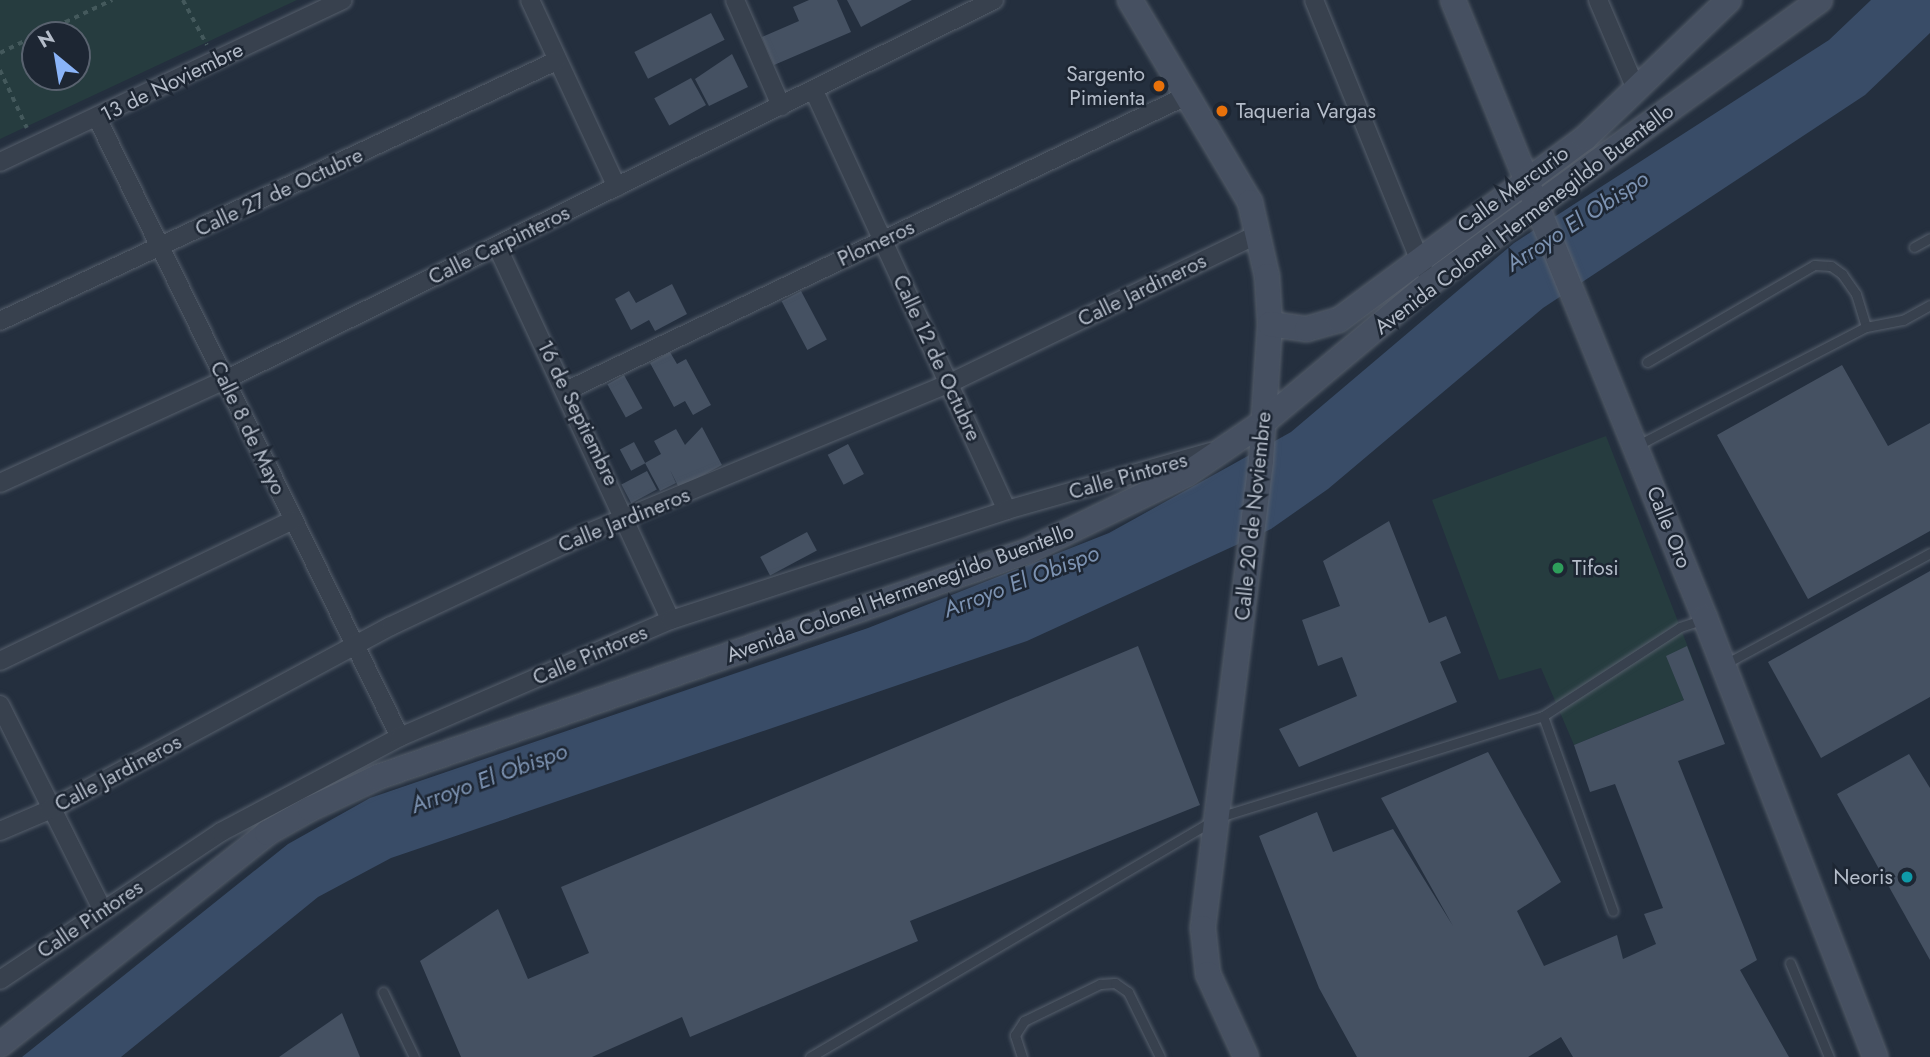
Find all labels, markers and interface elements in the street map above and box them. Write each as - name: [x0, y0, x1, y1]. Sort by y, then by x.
- north arrow: [21, 21, 91, 91]
- text: N: [33, 24, 60, 55]
- street label: 13 de Noviembre: [97, 37, 247, 127]
- place label: Sargento Pimienta: [1066, 61, 1145, 111]
- marker: Sargento Pimienta: [1151, 78, 1167, 94]
- place label: Taqueria Vargas: [1236, 98, 1376, 124]
- street label: Avenida Colonel Hermenegildo Buentello: [1369, 98, 1679, 340]
- marker: Taqueria Vargas: [1214, 103, 1230, 119]
- street label: Calle Mercurio: [1453, 140, 1573, 238]
- street label: Calle 27 de Octubre: [191, 142, 367, 242]
- water label: Arroyo El Obispo: [1500, 165, 1654, 277]
- street label: Calle Carpinteros: [424, 200, 574, 290]
- street label: Plomeros: [834, 214, 918, 272]
- street label: Calle Jardineros: [1074, 248, 1210, 332]
- street label: Calle 12 de Octubre: [887, 271, 987, 445]
- street label: 16 de Septiembre: [532, 336, 624, 490]
- street label: Calle 8 de Mayo: [205, 357, 291, 499]
- street label: Calle 20 de Noviembre: [1229, 410, 1277, 622]
- street label: Calle Pintores: [1066, 447, 1190, 505]
- street label: Calle Jardineros: [555, 482, 693, 558]
- street label: Calle Oro: [1641, 482, 1697, 572]
- street label: Avenida Colonel Hermenegildo Buentello: [723, 518, 1077, 668]
- water label: Arroyo El Obispo: [939, 539, 1103, 623]
- place label: Tifosi: [1572, 555, 1619, 581]
- marker: Tifosi: [1550, 560, 1566, 576]
- street label: Calle Pintores: [529, 620, 651, 690]
- street label: Calle Jardineros: [50, 729, 186, 817]
- water label: Arroyo El Obispo: [407, 737, 571, 819]
- place label: Neoris: [1833, 864, 1893, 890]
- marker: Neoris: [1899, 869, 1915, 885]
- street label: Calle Pintores: [32, 874, 148, 964]

